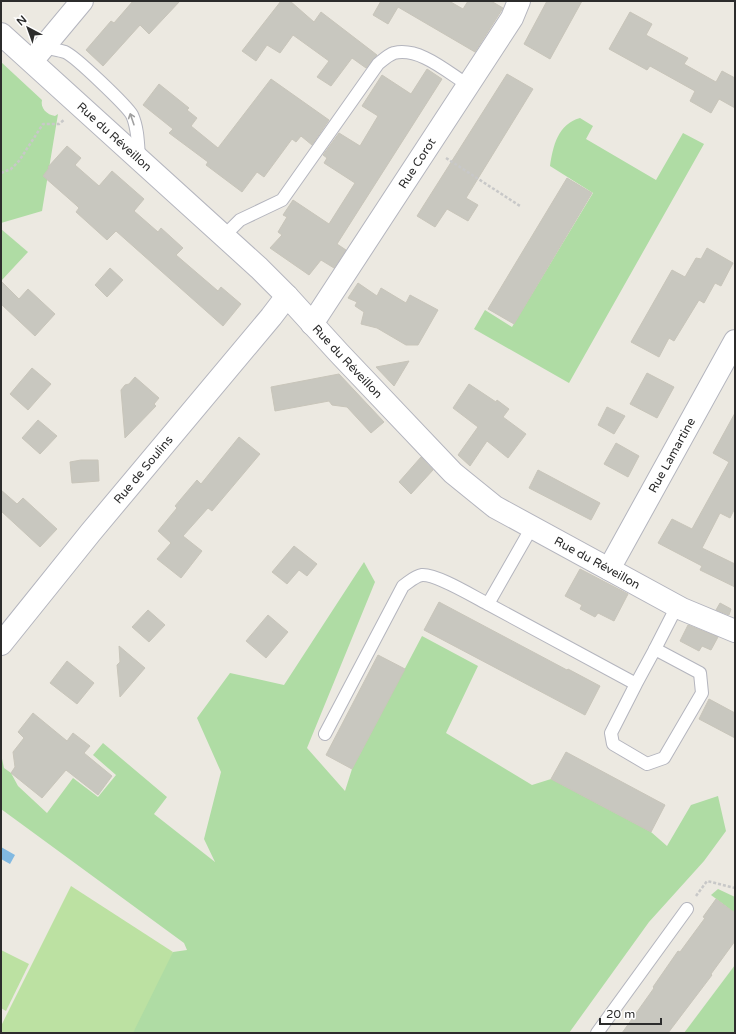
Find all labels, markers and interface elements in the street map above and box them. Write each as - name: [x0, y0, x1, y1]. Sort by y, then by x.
- north arrow: [8, 8, 48, 48]
- text: N: [14, 13, 29, 29]
- street label: Rue du Réveillon: [74, 99, 155, 174]
- one-way arrow: [128, 114, 136, 126]
- street label: Rue Corot: [395, 135, 439, 191]
- street label: Rue du Réveillon: [310, 322, 385, 401]
- street label: Rue Lamartine: [646, 415, 698, 495]
- street label: Rue de Soulins: [111, 433, 176, 506]
- street label: Rue du Réveillon: [552, 534, 643, 592]
- scale bar: [600, 1000, 661, 1026]
- text: 20 m: [606, 1007, 635, 1021]

